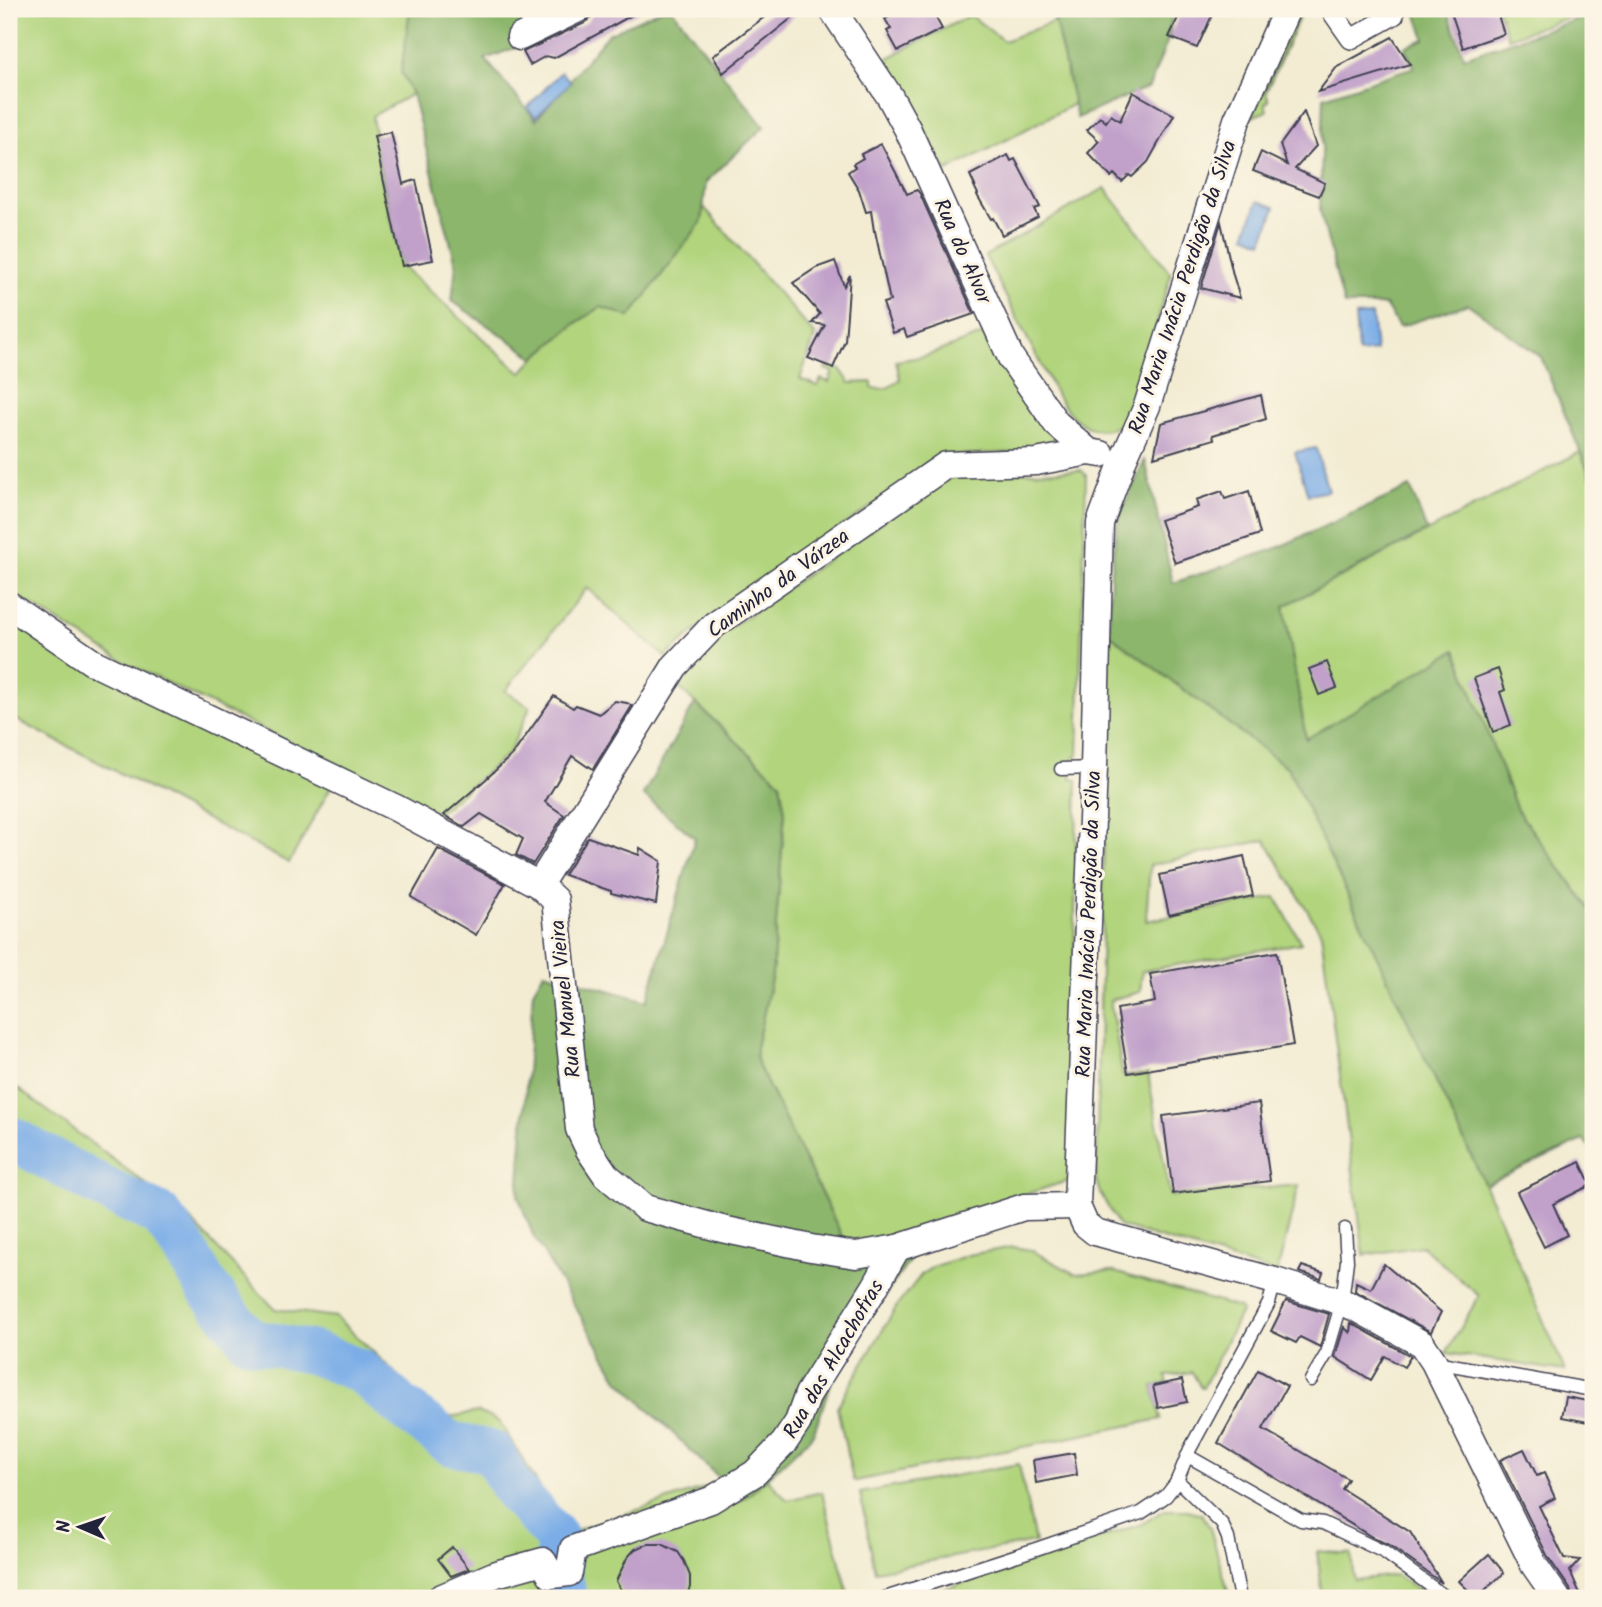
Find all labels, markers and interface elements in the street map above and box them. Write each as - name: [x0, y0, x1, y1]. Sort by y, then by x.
- street label: Rua Maria Inácia Perdigão da Silva: [1120, 136, 1247, 439]
- street label: Rua do Alvor: [924, 194, 1000, 311]
- street label: Caminho da Várzea: [700, 521, 857, 647]
- street label: Rua Maria Inácia Perdigão da Silva: [1068, 770, 1111, 1078]
- street label: Rua Manuel Vieira: [542, 918, 591, 1080]
- street label: Rua das Alcachofras: [775, 1274, 893, 1446]
- north arrow: [46, 1492, 116, 1562]
- text: N: [50, 1520, 80, 1533]

